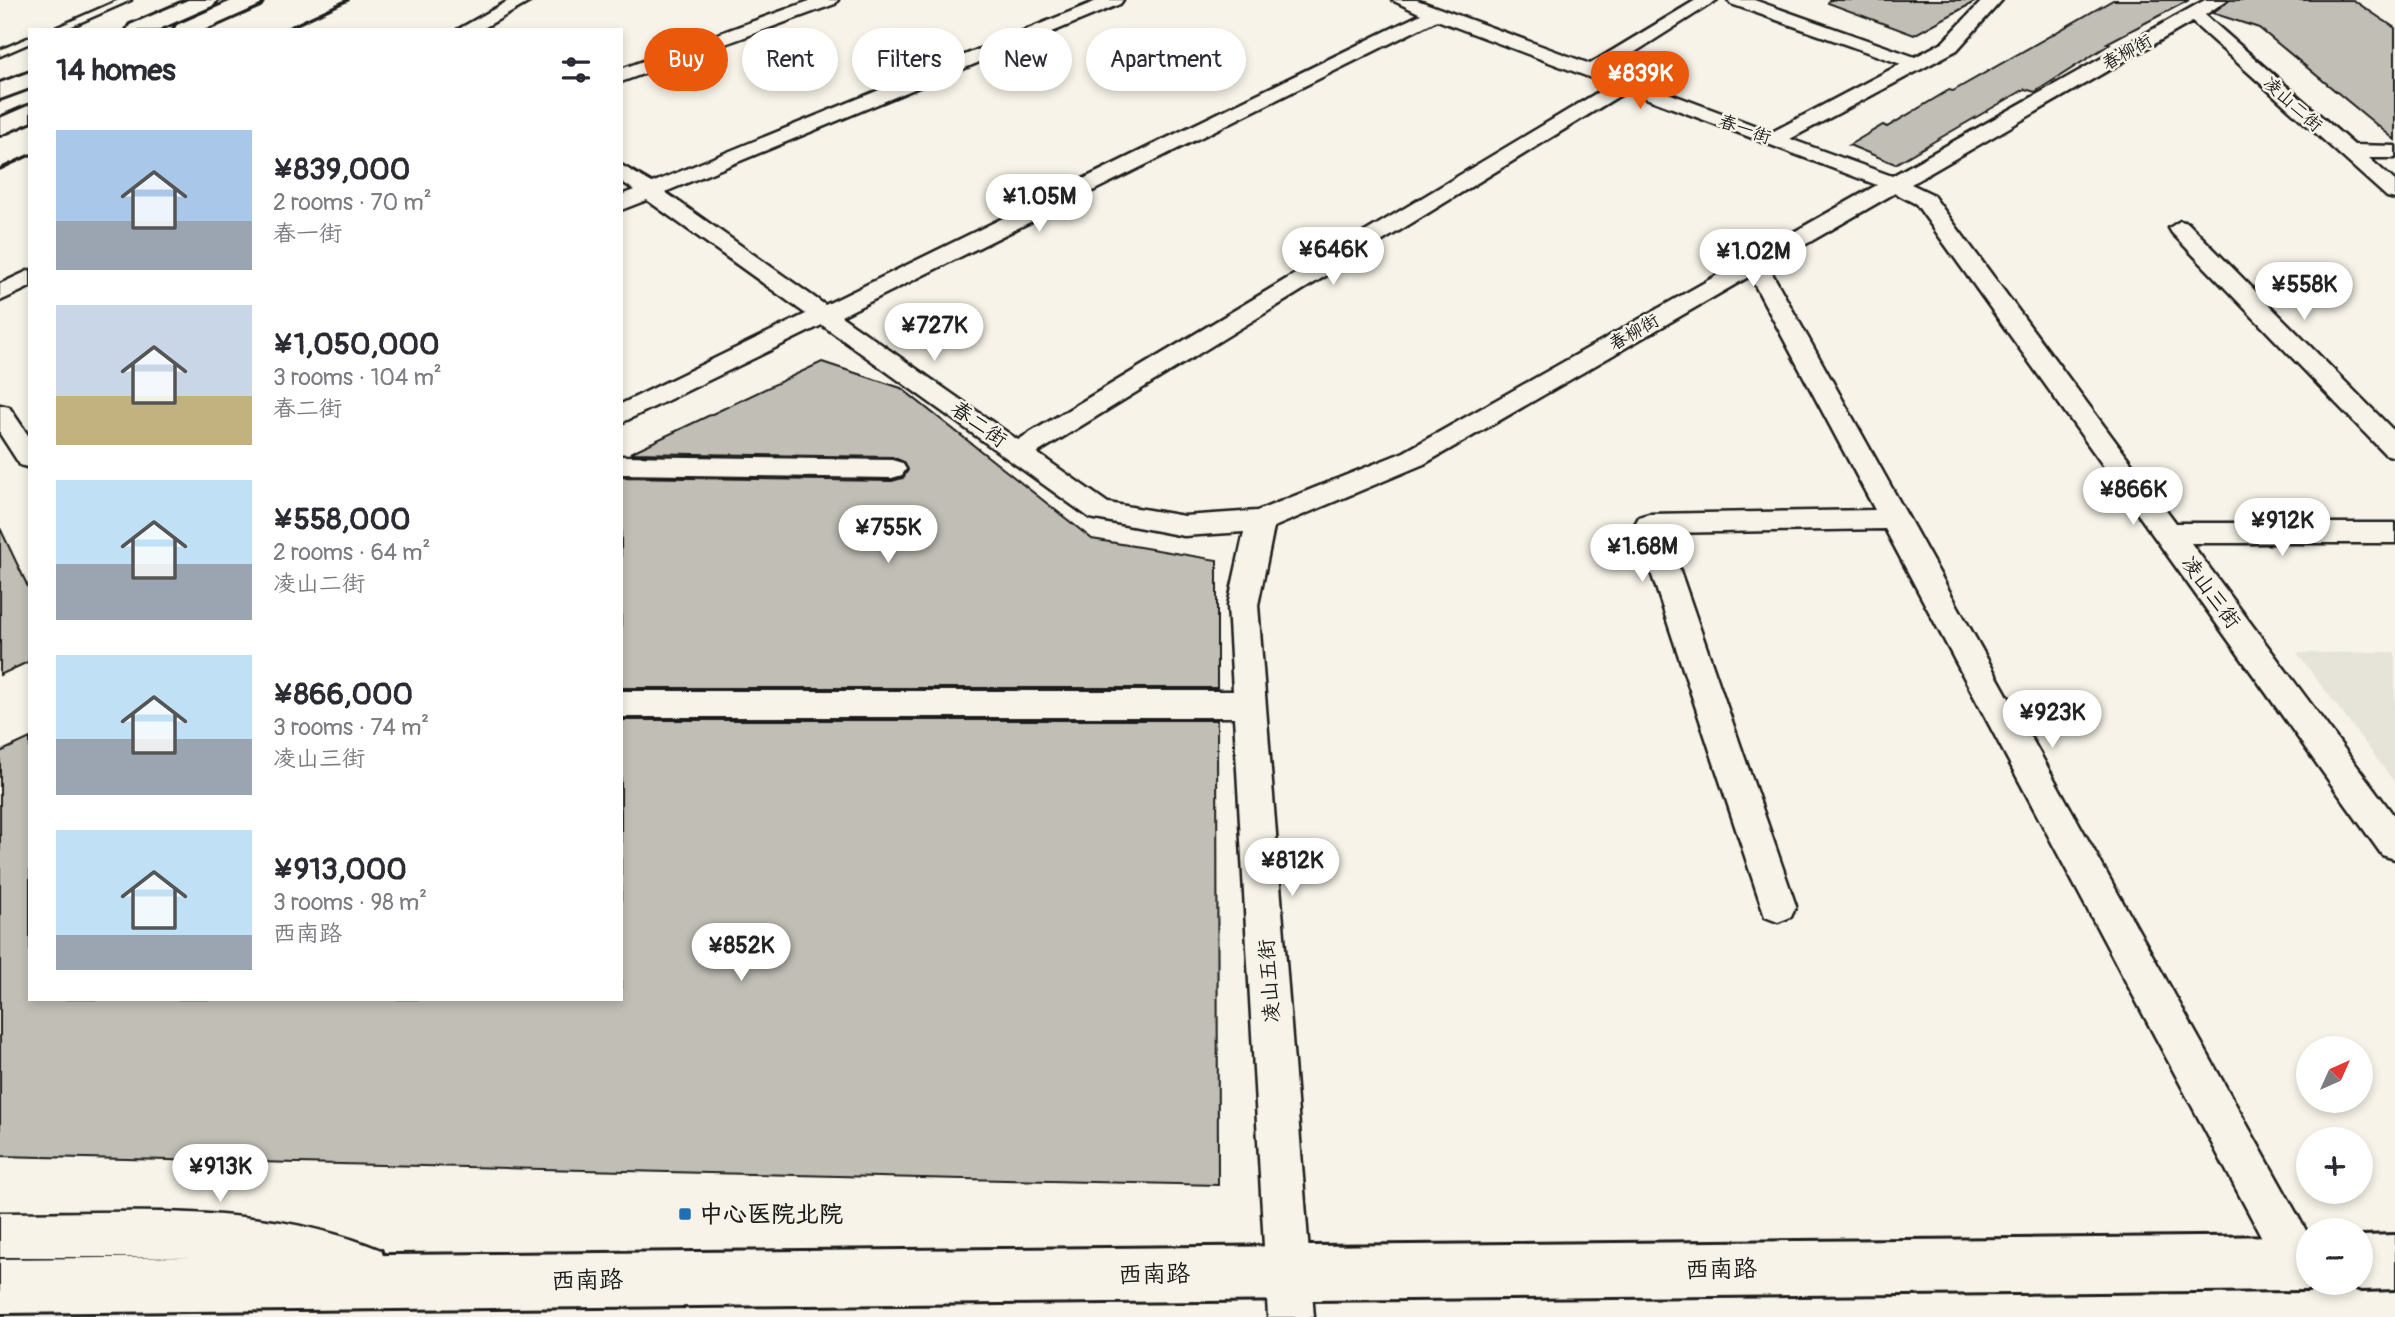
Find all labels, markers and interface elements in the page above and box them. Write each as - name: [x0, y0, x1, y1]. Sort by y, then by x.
- chip: Buy: [644, 28, 728, 91]
- chip: Rent: [742, 28, 838, 91]
- chip: Filters: [852, 28, 965, 91]
- chip: New: [979, 28, 1072, 91]
- chip: Apartment: [1086, 28, 1246, 91]
- street label: 春柳街: [2098, 29, 2156, 76]
- icon: filters: [557, 51, 595, 89]
- text: 14 homes: [56, 52, 176, 89]
- pin: ¥839K: [1591, 52, 1689, 111]
- text: ¥839K: [1607, 59, 1673, 88]
- street label: 凌山二街: [2258, 72, 2327, 137]
- street label: 春一街: [1716, 109, 1774, 150]
- text: ¥839,000: [273, 151, 410, 188]
- icon: home: [112, 158, 196, 242]
- pin: ¥1.05M: [982, 174, 1096, 234]
- text: ¥1.05M: [1002, 182, 1076, 211]
- text: 2 rooms · 70 m²: [273, 188, 432, 217]
- text: 春一街: [273, 219, 342, 248]
- pin: ¥646K: [1284, 228, 1382, 287]
- pin: ¥1.02M: [1696, 230, 1810, 289]
- text: ¥646K: [1298, 235, 1368, 264]
- text: ¥1.02M: [1715, 237, 1791, 266]
- pin: ¥558K: [2255, 262, 2353, 322]
- text: ¥558K: [2271, 270, 2337, 299]
- pin: ¥727K: [885, 304, 983, 363]
- street label: 春柳街: [1605, 309, 1663, 356]
- text: ¥727K: [900, 311, 968, 340]
- text: ¥1,050,000: [273, 326, 440, 363]
- icon: home: [112, 333, 196, 417]
- text: 3 rooms · 104 m²: [273, 363, 442, 392]
- text: 春二街: [273, 394, 342, 423]
- street label: 春二街: [945, 395, 1012, 454]
- pin: ¥866K: [2084, 468, 2182, 527]
- text: ¥866K: [2099, 475, 2167, 504]
- pin: ¥912K: [2233, 498, 2331, 558]
- text: ¥558,000: [273, 501, 411, 538]
- pin: ¥755K: [839, 505, 937, 565]
- text: ¥912K: [2250, 506, 2314, 535]
- icon: home: [112, 508, 196, 592]
- text: ¥755K: [855, 513, 921, 542]
- pin: ¥1.68M: [1585, 524, 1699, 584]
- text: ¥1.68M: [1606, 532, 1678, 561]
- text: 2 rooms · 64 m²: [273, 538, 430, 567]
- street label: 凌山三街: [2175, 550, 2246, 634]
- text: 凌山二街: [273, 569, 365, 598]
- text: ¥866,000: [273, 676, 413, 713]
- icon: home: [112, 683, 196, 767]
- pin: ¥923K: [2003, 690, 2101, 750]
- text: ¥923K: [2019, 698, 2085, 727]
- text: 3 rooms · 74 m²: [273, 713, 429, 742]
- text: 凌山三街: [273, 744, 365, 773]
- pin: ¥812K: [1243, 838, 1341, 898]
- text: ¥812K: [1260, 846, 1324, 875]
- text: ¥913,000: [273, 851, 407, 888]
- icon: home: [112, 858, 196, 942]
- text: 3 rooms · 98 m²: [273, 888, 427, 917]
- text: 西南路: [273, 919, 342, 948]
- pin: ¥852K: [692, 923, 790, 983]
- text: ¥852K: [708, 931, 774, 960]
- street label: 凌山五街: [1253, 938, 1286, 1024]
- north arrow: [2296, 1036, 2373, 1113]
- map controls: [2296, 1036, 2373, 1295]
- button: +: [2296, 1127, 2373, 1204]
- pin: ¥913K: [171, 1144, 269, 1204]
- text: ¥913K: [188, 1152, 252, 1181]
- place label: 中心医院北院: [699, 1200, 843, 1229]
- marker: 中心医院北院: [677, 1206, 693, 1222]
- button: −: [2296, 1218, 2373, 1295]
- street label: 西南路: [1685, 1254, 1757, 1285]
- street label: 西南路: [1118, 1259, 1190, 1290]
- street label: 西南路: [551, 1265, 623, 1296]

